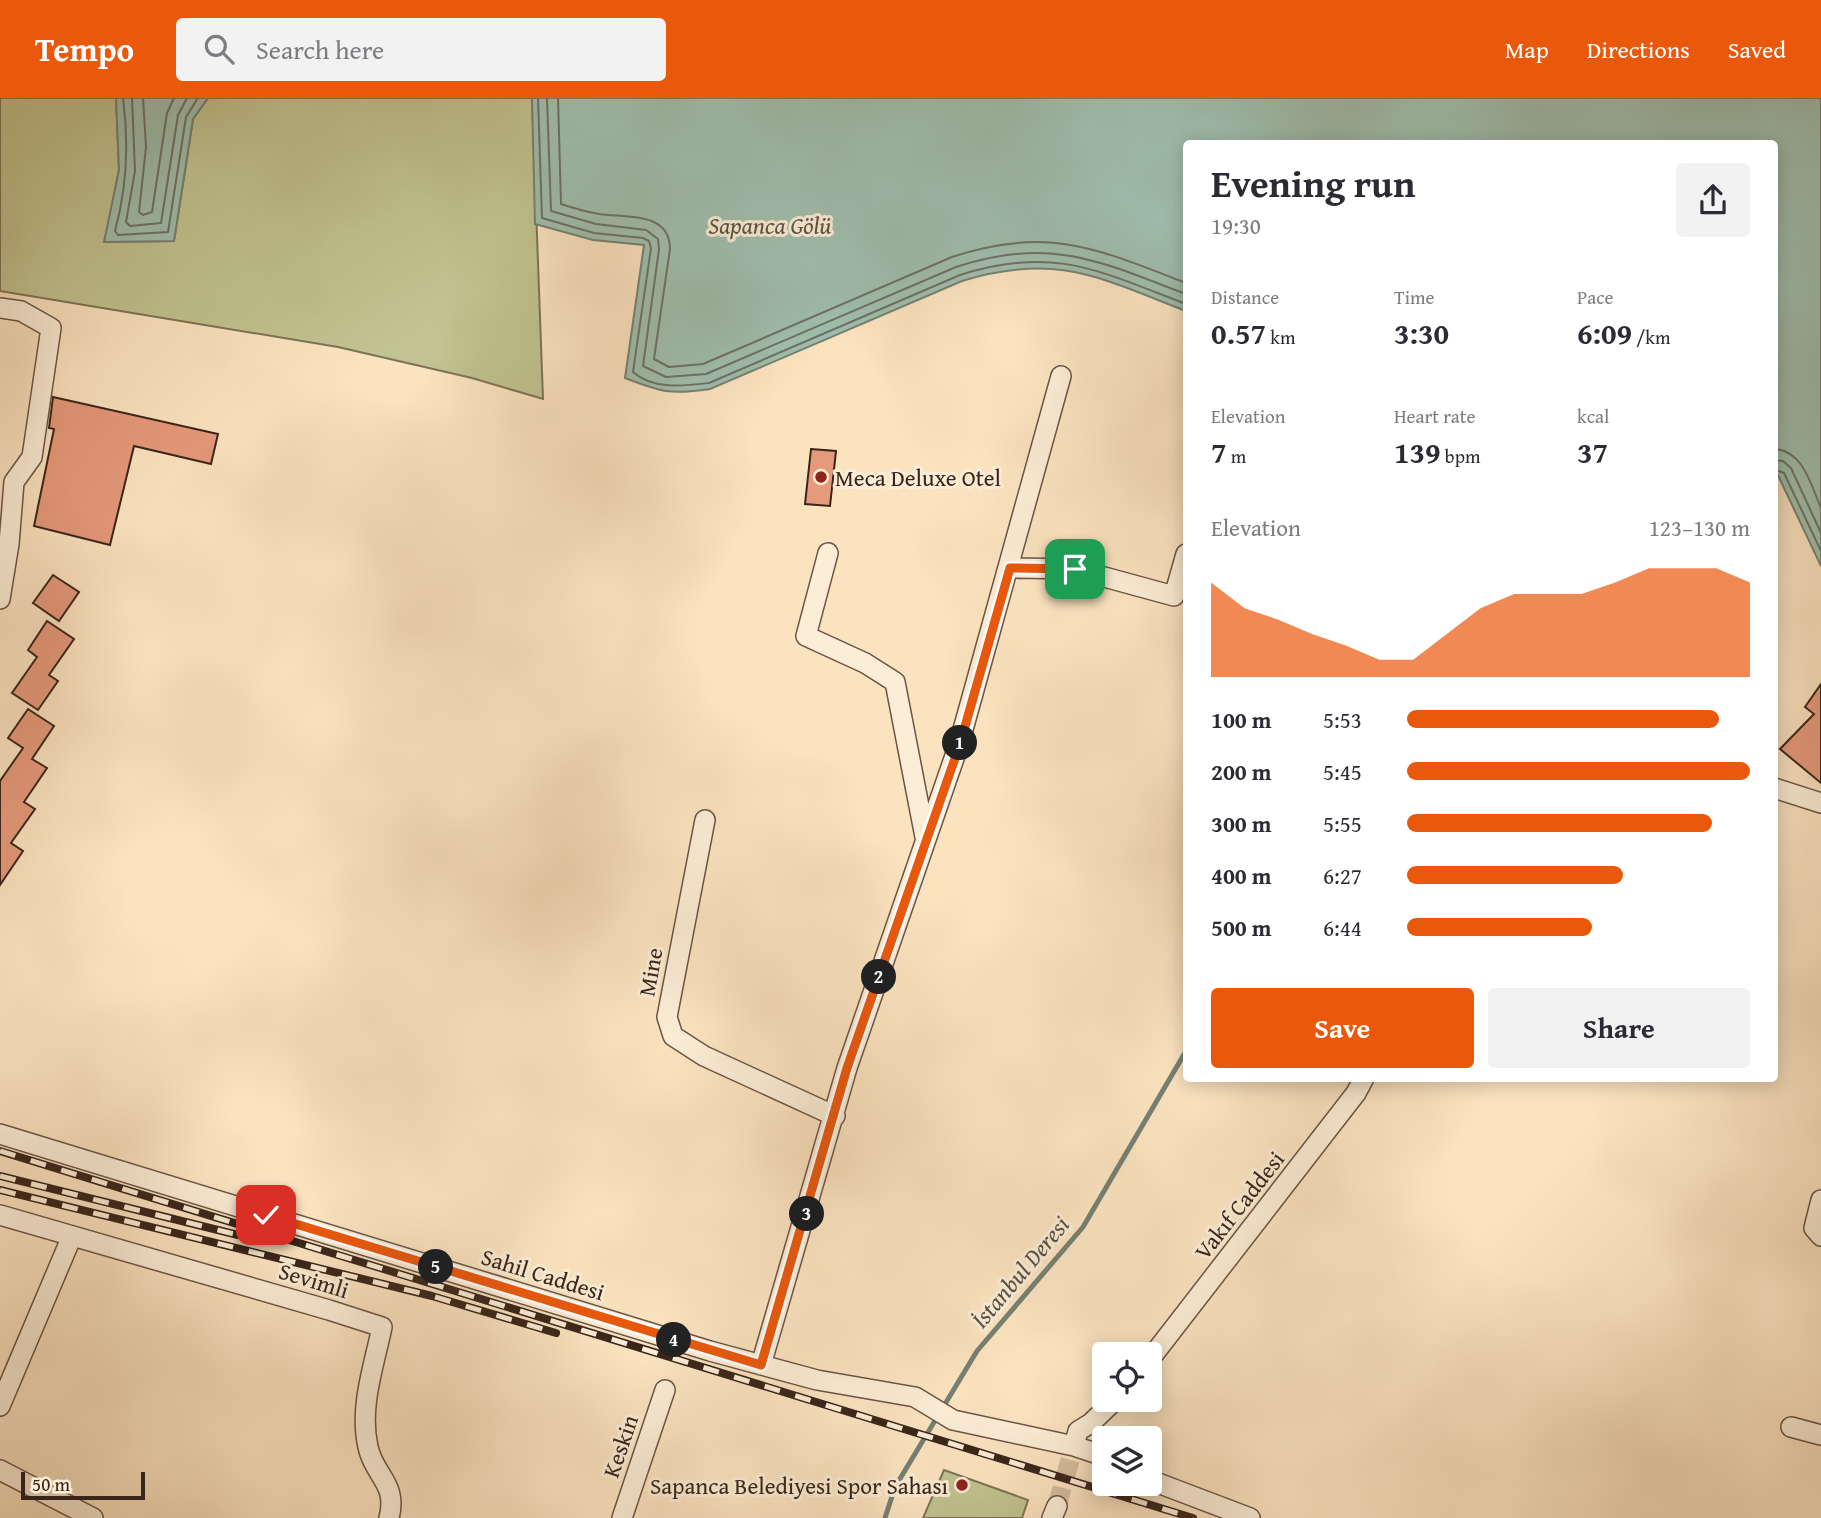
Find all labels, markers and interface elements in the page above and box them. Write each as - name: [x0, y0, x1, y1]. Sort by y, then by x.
- search box: [176, 18, 666, 81]
- text: Tempo: [35, 25, 134, 73]
- icon: search: [200, 30, 238, 68]
- text: Search here: [256, 30, 384, 69]
- text: Map: [1505, 32, 1549, 67]
- text: Directions: [1587, 32, 1690, 67]
- text: Saved: [1728, 32, 1786, 67]
- text: Evening run: [1211, 155, 1415, 211]
- button: share: [1676, 163, 1750, 237]
- water label: Sapanca Gölü: [708, 208, 832, 243]
- text: 19:30: [1211, 209, 1261, 242]
- text: Distance: [1211, 283, 1279, 311]
- text: Time: [1394, 283, 1434, 311]
- text: Pace: [1577, 283, 1614, 311]
- text: 0.57: [1211, 311, 1266, 355]
- text: 3:30: [1394, 311, 1449, 355]
- text: 6:09: [1577, 311, 1632, 355]
- text: km: [1266, 323, 1295, 351]
- text: /km: [1632, 323, 1670, 351]
- text: Elevation: [1211, 402, 1285, 430]
- text: Heart rate: [1394, 402, 1475, 430]
- text: kcal: [1577, 402, 1609, 430]
- text: 7: [1211, 430, 1227, 474]
- text: 139: [1394, 430, 1441, 474]
- text: 37: [1577, 430, 1608, 474]
- text: m: [1227, 442, 1246, 470]
- text: bpm: [1441, 442, 1480, 470]
- place label: Meca Deluxe Otel: [835, 461, 1001, 494]
- marker: Meca Deluxe Otel: [813, 469, 829, 485]
- text: Elevation: [1211, 511, 1301, 544]
- text: 123–130 m: [1649, 511, 1750, 544]
- pin: [1045, 539, 1105, 599]
- icon: arrive: [1056, 550, 1094, 588]
- text: 100 m: [1211, 703, 1272, 736]
- text: 5:53: [1323, 703, 1362, 736]
- pin: 1: [942, 726, 978, 760]
- text: 1: [955, 728, 964, 756]
- text: 200 m: [1211, 755, 1272, 788]
- text: 5:45: [1323, 755, 1362, 788]
- text: 300 m: [1211, 807, 1272, 840]
- text: 5:55: [1323, 807, 1362, 840]
- text: 400 m: [1211, 859, 1272, 892]
- text: 6:27: [1323, 859, 1362, 892]
- text: 500 m: [1211, 911, 1272, 944]
- text: 6:44: [1323, 911, 1362, 944]
- street label: Mine: [629, 945, 671, 999]
- pin: 2: [862, 960, 896, 994]
- text: 2: [874, 962, 883, 990]
- button: Save: [1211, 988, 1474, 1068]
- button: Share: [1488, 988, 1750, 1068]
- street label: Vakıf Caddesi: [1186, 1144, 1292, 1266]
- pin: [236, 1185, 296, 1245]
- icon: check: [247, 1196, 285, 1234]
- pin: 3: [790, 1196, 824, 1232]
- text: 3: [802, 1199, 811, 1227]
- water label: İstanbul Deresi: [963, 1208, 1077, 1336]
- street label: Sahil Caddesi: [477, 1240, 609, 1308]
- pin: 5: [418, 1250, 453, 1284]
- text: 5: [431, 1252, 440, 1280]
- street label: Sevimli: [275, 1254, 353, 1306]
- pin: 4: [656, 1322, 692, 1358]
- text: 4: [669, 1325, 678, 1353]
- map controls: [1092, 1342, 1162, 1496]
- button: locate: [1092, 1342, 1162, 1412]
- street label: Keskin: [594, 1410, 646, 1482]
- button: layers: [1092, 1426, 1162, 1496]
- scale bar: [21, 1469, 145, 1501]
- place label: Sapanca Belediyesi Spor Sahası: [650, 1469, 948, 1502]
- text: 50 m: [32, 1470, 70, 1498]
- marker: Sapanca Belediyesi Spor Sahası: [954, 1477, 970, 1493]

